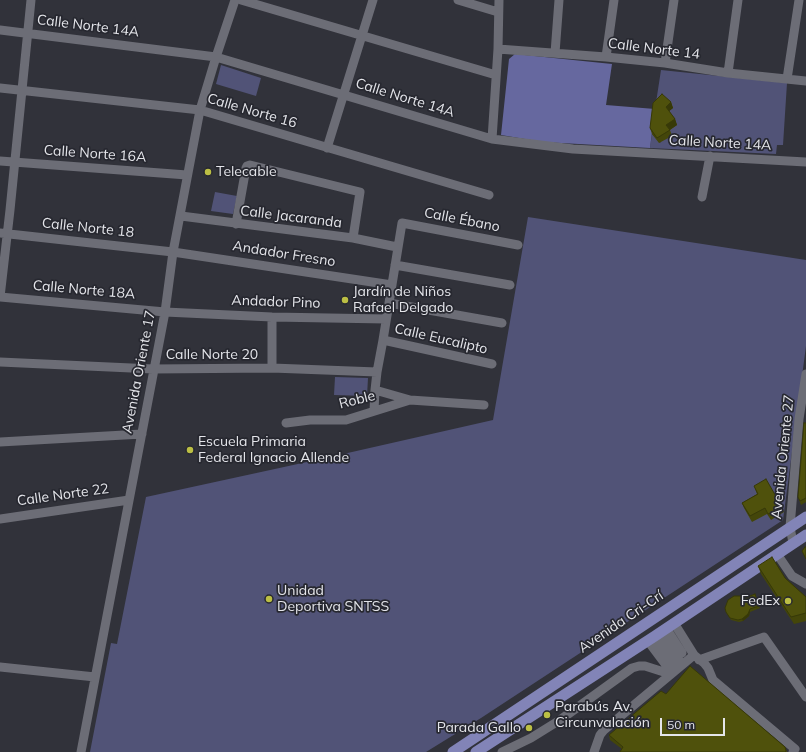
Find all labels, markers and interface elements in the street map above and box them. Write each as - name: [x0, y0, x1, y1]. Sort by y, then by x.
- street label: Calle Norte 14A: [36, 11, 140, 41]
- street label: Calle Norte 14: [607, 35, 701, 63]
- street label: Calle Norte 14A: [353, 75, 457, 121]
- street label: Calle Norte 16: [205, 90, 299, 132]
- street label: Calle Norte 14A: [668, 132, 772, 154]
- street label: Calle Norte 16A: [43, 142, 147, 166]
- place label: Telecable: [216, 164, 277, 180]
- marker: Telecable: [203, 167, 213, 177]
- street label: Calle Jacaranda: [239, 202, 343, 232]
- street label: Calle Ébano: [423, 204, 501, 236]
- street label: Calle Norte 18: [41, 215, 135, 241]
- street label: Andador Fresno: [231, 238, 337, 270]
- street label: Calle Norte 18A: [32, 277, 136, 303]
- place label: Jardín de Niños Rafael Delgado: [353, 284, 453, 316]
- street label: Andador Pino: [231, 292, 321, 312]
- marker: Jardín de Niños Rafael Delgado: [340, 295, 350, 305]
- street label: Avenida Oriente 17: [119, 309, 159, 435]
- street label: Calle Eucalipto: [393, 320, 489, 358]
- street label: Calle Norte 20: [166, 347, 258, 363]
- street label: Roble: [337, 387, 377, 413]
- street label: Avenida Oriente 27: [768, 394, 798, 520]
- place label: Escuela Primaria Federal Ignacio Allende: [198, 434, 349, 466]
- marker: Escuela Primaria Federal Ignacio Allende: [185, 445, 195, 455]
- street label: Calle Norte 22: [16, 480, 110, 510]
- place label: Unidad Deportiva SNTSS: [277, 583, 389, 616]
- street label: Avenida Cri-Crí: [575, 587, 667, 657]
- place label: FedEx: [741, 593, 780, 609]
- marker: Unidad Deportiva SNTSS: [264, 594, 274, 604]
- marker: FedEx: [783, 596, 793, 606]
- place label: Parabús Av. Circunvalación: [555, 699, 650, 732]
- marker: Parabús Av. Circunvalación: [542, 710, 552, 720]
- scale bar: [662, 710, 727, 736]
- text: 50 m: [667, 717, 695, 732]
- place label: Parada Gallo: [437, 720, 521, 736]
- marker: Parada Gallo: [524, 723, 534, 733]

